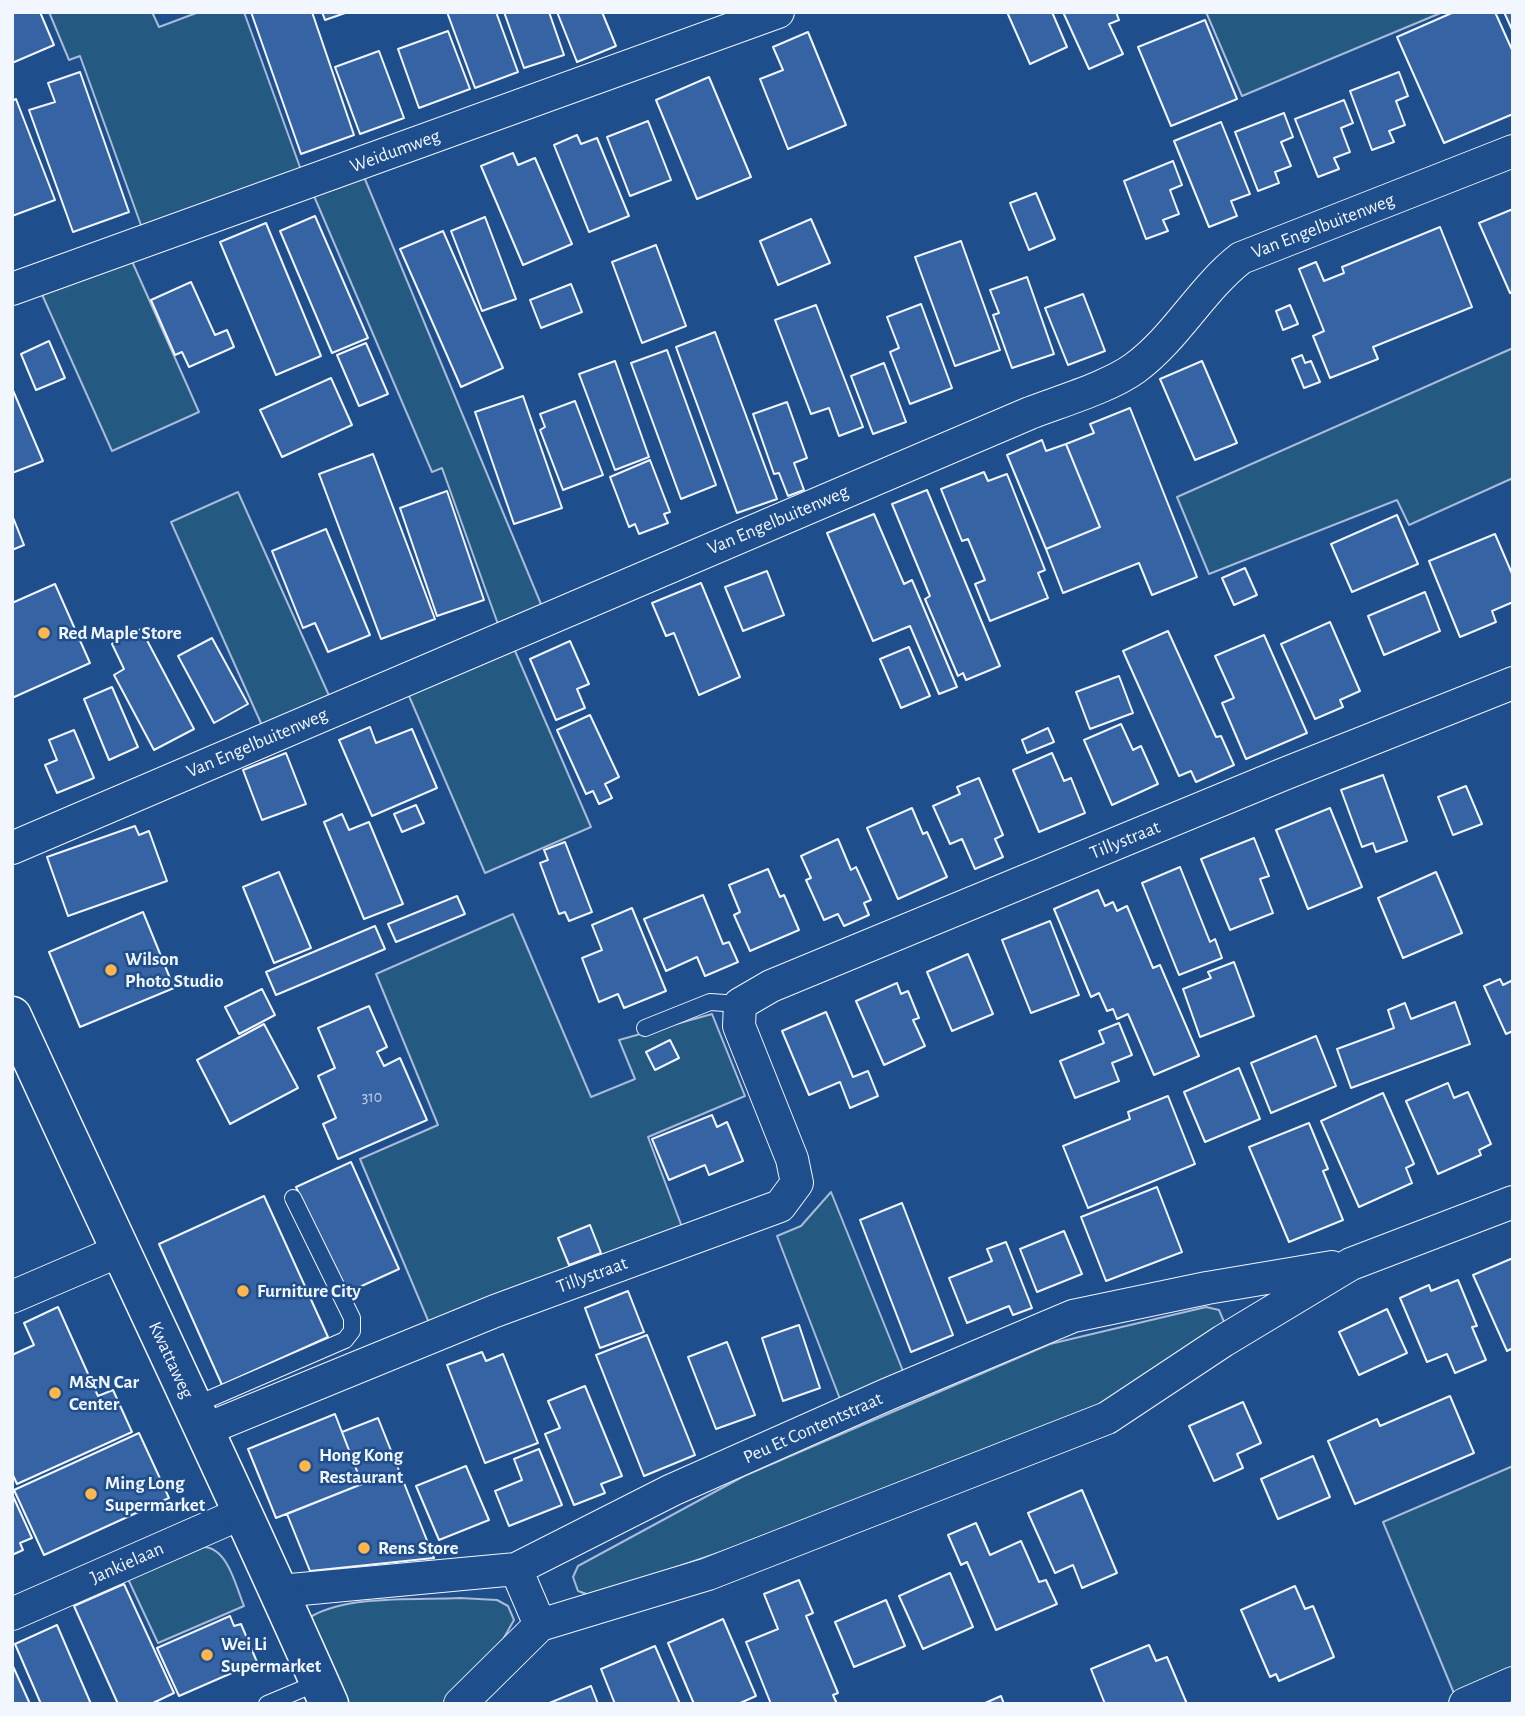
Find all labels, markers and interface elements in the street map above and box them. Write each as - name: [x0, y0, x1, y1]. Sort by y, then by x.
- street label: Weidumweg: [347, 124, 443, 178]
- street label: Van Engelbuitenweg: [1248, 188, 1398, 264]
- street label: Van Engelbuitenweg: [704, 480, 852, 560]
- place label: Red Maple Store: [58, 622, 182, 644]
- marker: Red Maple Store: [36, 625, 52, 641]
- street label: Van Engelbuitenweg: [183, 703, 331, 783]
- street label: Tillystraat: [1086, 816, 1164, 864]
- place label: Wilson Photo Studio: [125, 948, 224, 992]
- marker: Wilson Photo Studio: [103, 962, 119, 978]
- house number: 310: [362, 1087, 382, 1107]
- street label: Tillystraat: [553, 1252, 631, 1298]
- place label: Furniture City: [257, 1280, 361, 1302]
- marker: Furniture City: [235, 1283, 251, 1299]
- street label: Kwattaweg: [143, 1318, 199, 1402]
- place label: M&N Car Center: [69, 1371, 139, 1415]
- marker: M&N Car Center: [47, 1385, 63, 1401]
- street label: Peu Et Contentstraat: [740, 1387, 886, 1469]
- place label: Hong Kong Restaurant: [319, 1444, 403, 1488]
- marker: Hong Kong Restaurant: [297, 1458, 313, 1474]
- place label: Ming Long Supermarket: [105, 1472, 205, 1516]
- marker: Ming Long Supermarket: [83, 1486, 99, 1502]
- street label: Jankielaan: [87, 1537, 167, 1589]
- place label: Rens Store: [378, 1537, 458, 1559]
- marker: Rens Store: [356, 1540, 372, 1556]
- place label: Wei Li Supermarket: [221, 1633, 321, 1677]
- marker: Wei Li Supermarket: [199, 1647, 215, 1663]

